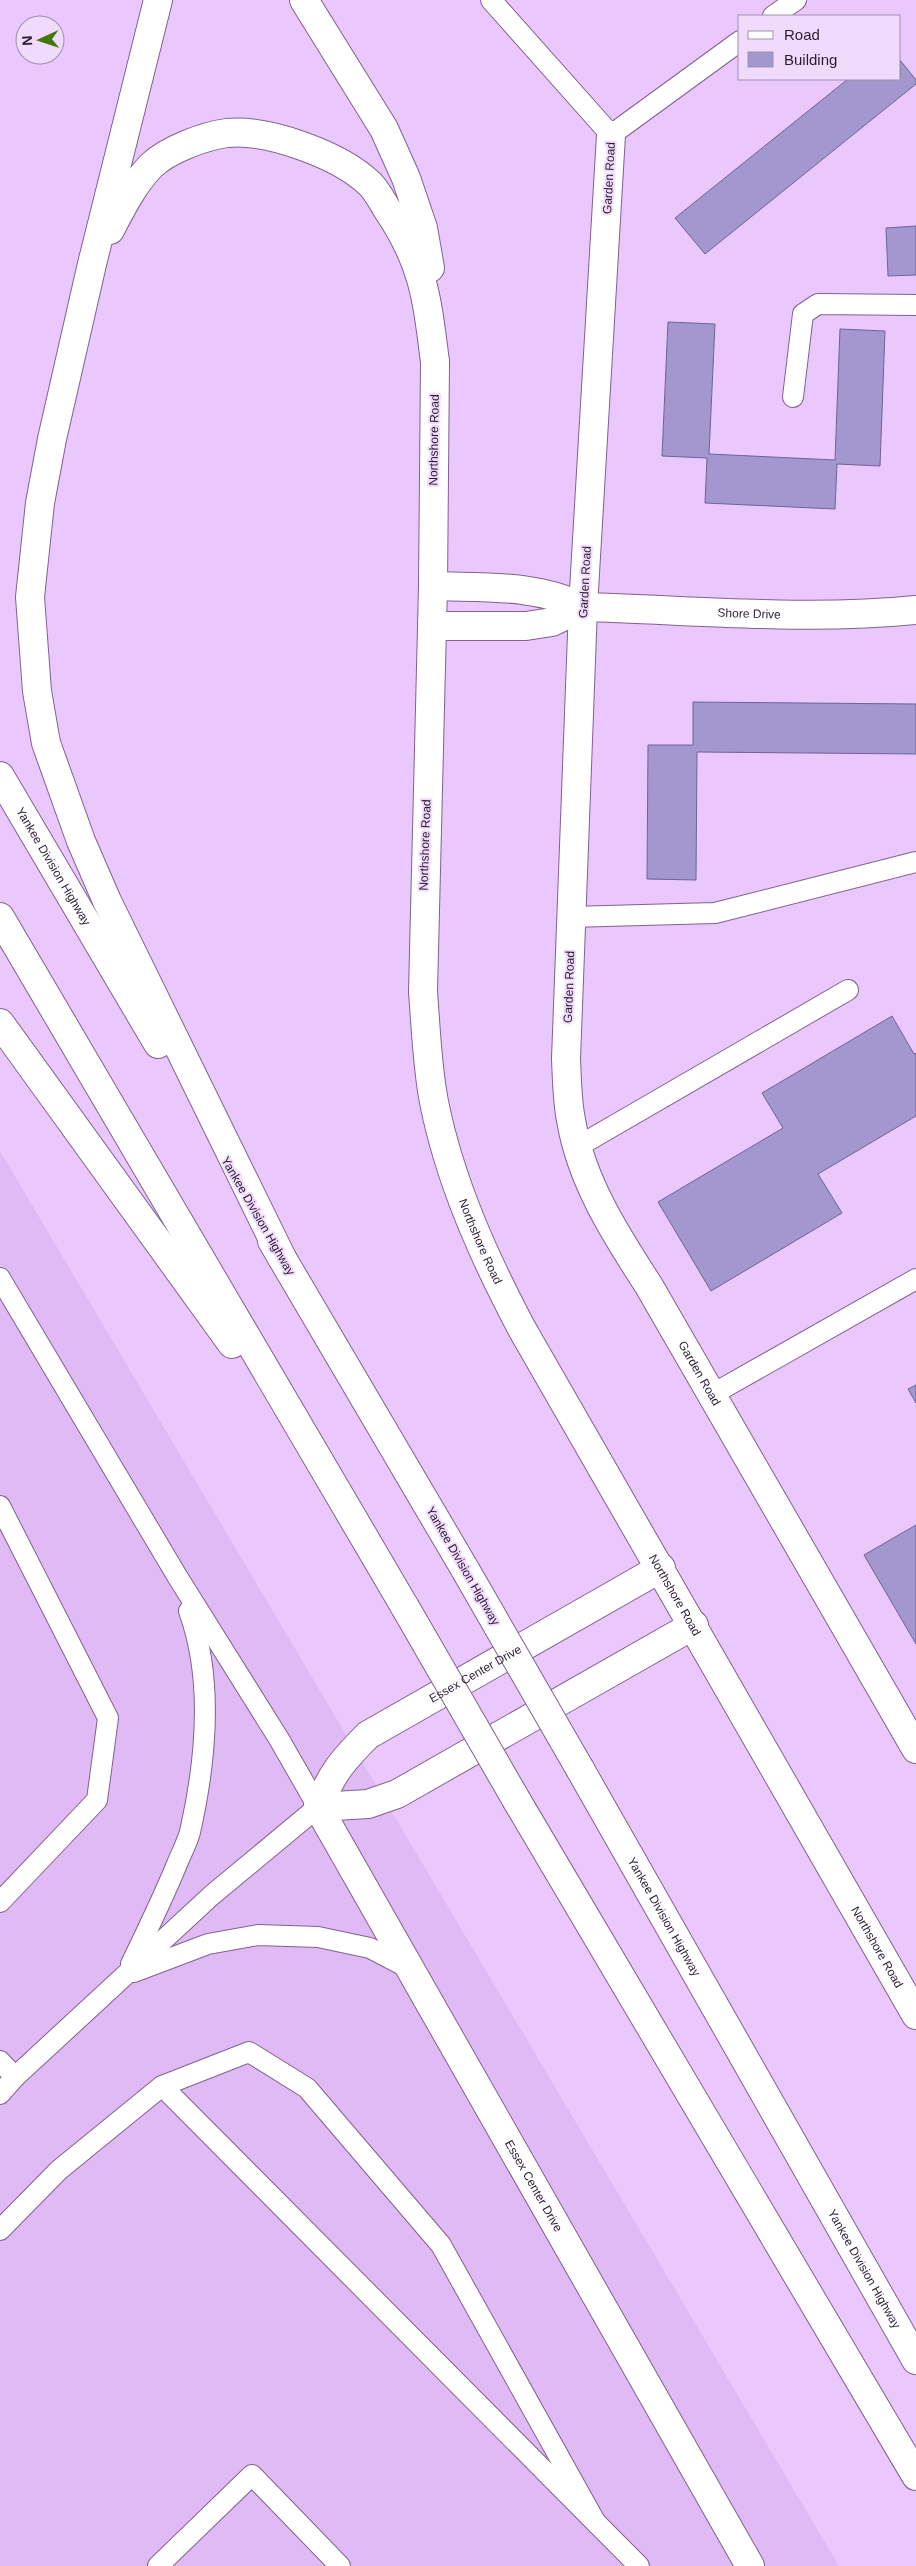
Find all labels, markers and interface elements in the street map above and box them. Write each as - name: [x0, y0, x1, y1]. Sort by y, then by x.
- north arrow: [15, 15, 65, 65]
- legend: [738, 15, 901, 80]
- text: Road: [784, 26, 820, 43]
- text: N: [19, 35, 35, 46]
- text: Building: [784, 51, 837, 68]
- street label: Garden Road: [600, 142, 618, 214]
- street label: Northshore Road: [426, 394, 442, 486]
- street label: Garden Road: [576, 546, 594, 618]
- street label: Shore Drive: [717, 606, 781, 622]
- street label: Northshore Road: [416, 799, 434, 891]
- street label: Yankee Division Highway: [13, 805, 94, 928]
- street label: Garden Road: [561, 951, 577, 1023]
- street label: Yankee Division Highway: [218, 1154, 298, 1278]
- street label: Northshore Road: [456, 1197, 505, 1286]
- street label: Garden Road: [675, 1339, 723, 1408]
- street label: Yankee Division Highway: [423, 1504, 503, 1628]
- street label: Northshore Road: [646, 1552, 704, 1638]
- street label: Essex Center Drive: [427, 1642, 524, 1706]
- street label: Yankee Division Highway: [625, 1855, 703, 1979]
- street label: Northshore Road: [848, 1904, 906, 1990]
- street label: Essex Center Drive: [502, 2137, 566, 2235]
- street label: Yankee Division Highway: [825, 2207, 904, 2331]

